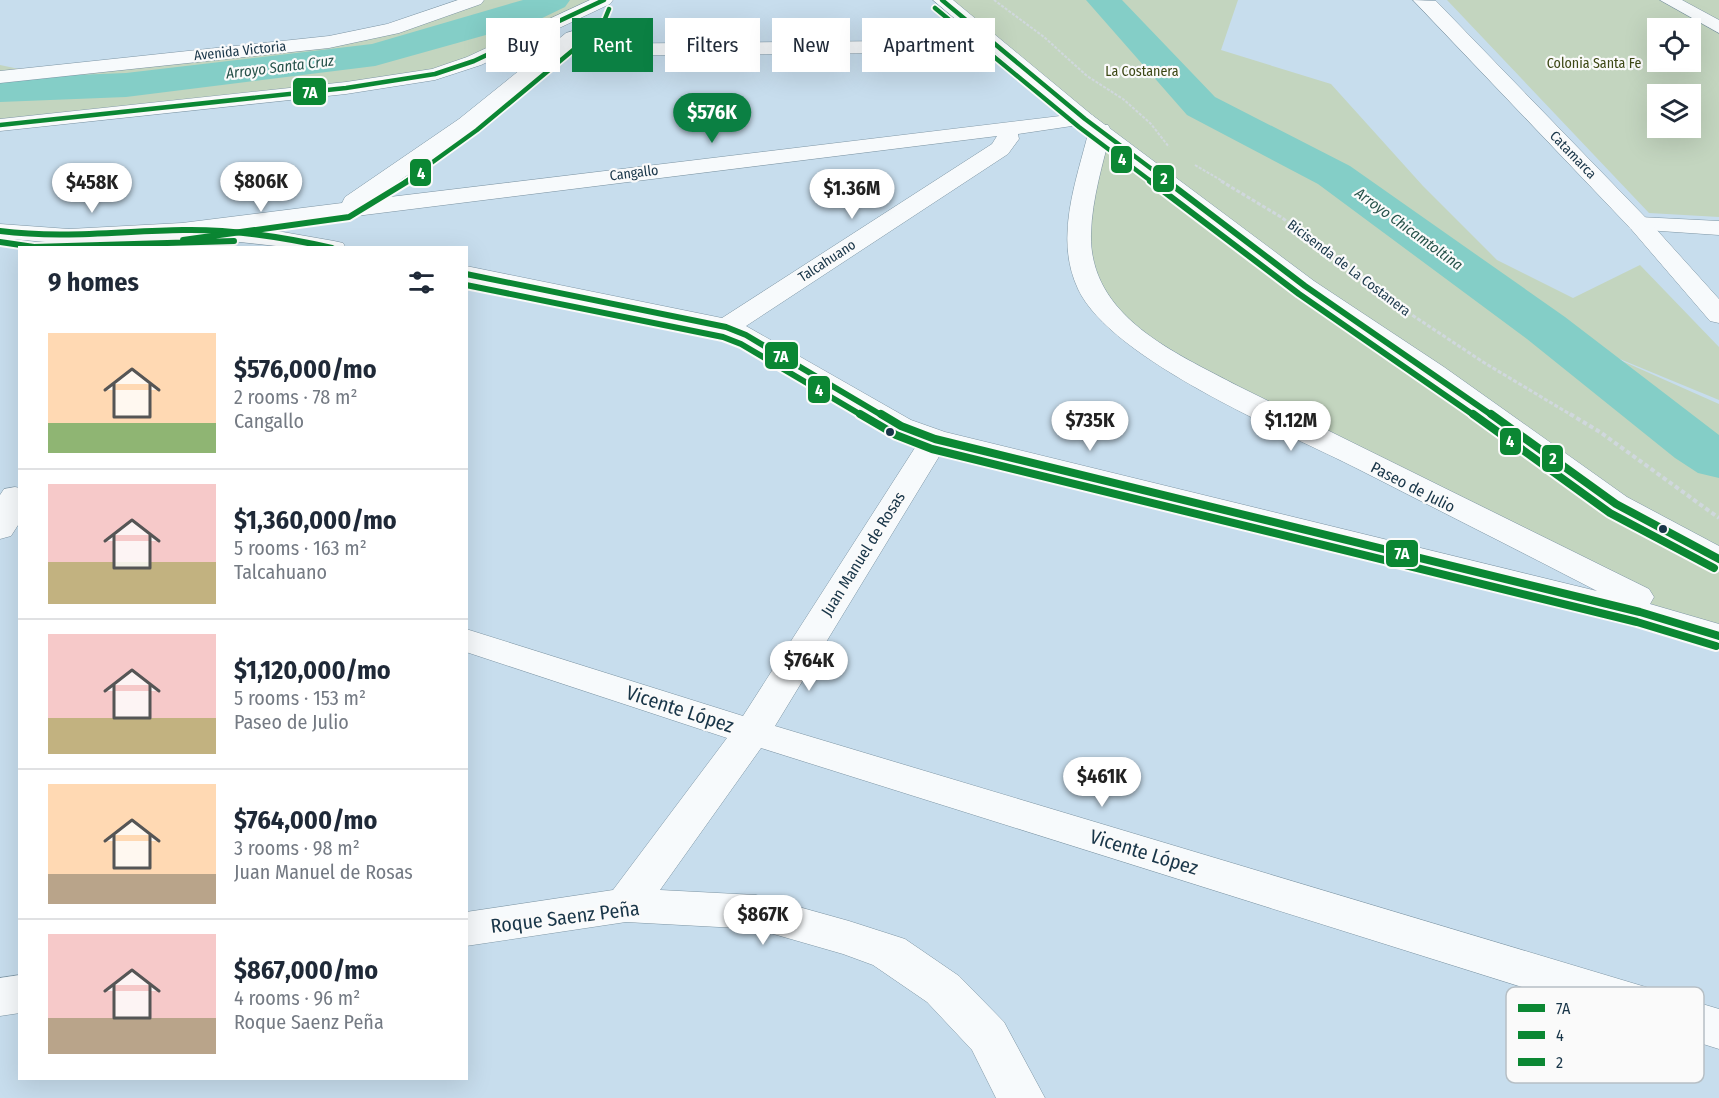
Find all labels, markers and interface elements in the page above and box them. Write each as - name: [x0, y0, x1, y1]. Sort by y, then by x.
- chip: Buy: [486, 18, 560, 72]
- chip: Rent: [572, 18, 653, 72]
- chip: Filters: [665, 18, 760, 72]
- chip: New: [772, 18, 850, 72]
- chip: Apartment: [862, 18, 995, 72]
- map controls: [1647, 18, 1701, 138]
- button: locate: [1647, 18, 1701, 72]
- street label: Avenida Victoria: [193, 38, 287, 64]
- water label: Arroyo Santa Cruz: [224, 51, 335, 83]
- park label: Colonia Santa Fe: [1547, 55, 1641, 72]
- park label: La Costanera: [1105, 63, 1179, 80]
- line badge: 7A: [292, 77, 327, 106]
- text: 7A: [302, 83, 318, 102]
- button: layers: [1647, 84, 1701, 138]
- pin: $576K: [670, 93, 754, 144]
- text: $576K: [687, 100, 737, 124]
- street label: Catamarca: [1546, 128, 1600, 183]
- line badge: 4: [1110, 145, 1133, 174]
- text: 4: [1118, 150, 1126, 169]
- line badge: 4: [409, 158, 432, 187]
- pin: $806K: [219, 162, 303, 213]
- street label: Cangallo: [609, 162, 659, 184]
- pin: $458K: [50, 163, 134, 214]
- text: 4: [417, 164, 425, 183]
- line badge: 2: [1152, 164, 1175, 193]
- text: $806K: [234, 169, 288, 193]
- pin: $1.36M: [803, 169, 901, 220]
- text: 2: [1159, 169, 1168, 188]
- text: $458K: [66, 170, 118, 194]
- text: $1.36M: [824, 176, 880, 200]
- water label: Arroyo Chicamtoltina: [1351, 183, 1466, 274]
- street label: Bicisenda de La Costanera: [1284, 216, 1414, 320]
- street label: Talcahuano: [795, 236, 859, 286]
- icon: filters: [405, 266, 438, 299]
- text: 9 homes: [48, 267, 139, 298]
- line badge: 7A: [764, 341, 799, 370]
- text: 7A: [773, 347, 789, 366]
- text: $576,000/mo: [234, 354, 377, 385]
- icon: home: [96, 357, 168, 429]
- line badge: 4: [807, 375, 831, 404]
- text: 4: [815, 381, 823, 400]
- text: 2 rooms · 78 m²: [234, 385, 357, 409]
- pin: $735K: [1048, 401, 1132, 452]
- pin: $1.12M: [1242, 401, 1340, 452]
- text: $735K: [1065, 408, 1115, 432]
- text: $1.12M: [1265, 408, 1317, 432]
- text: Cangallo: [234, 409, 304, 433]
- unlabelled marker: [884, 426, 896, 438]
- line badge: 4: [1499, 427, 1522, 456]
- text: 4: [1506, 432, 1514, 451]
- line badge: 2: [1541, 444, 1564, 473]
- text: 2: [1548, 449, 1557, 468]
- street label: Paseo de Julio: [1368, 458, 1458, 516]
- street label: Juan Manuel de Rosas: [817, 488, 909, 620]
- text: $1,360,000/mo: [234, 505, 397, 536]
- icon: home: [96, 508, 168, 580]
- unlabelled marker: [1657, 523, 1669, 535]
- text: 5 rooms · 163 m²: [234, 536, 367, 560]
- line badge: 7A: [1385, 539, 1419, 568]
- text: 7A: [1394, 544, 1410, 563]
- text: Talcahuano: [234, 560, 327, 584]
- pin: $764K: [767, 641, 851, 692]
- text: $764K: [784, 648, 834, 672]
- text: $1,120,000/mo: [234, 655, 391, 686]
- icon: home: [96, 658, 168, 730]
- street label: Vicente López: [623, 680, 737, 738]
- text: 5 rooms · 153 m²: [234, 686, 366, 710]
- text: Paseo de Julio: [234, 710, 349, 734]
- pin: $461K: [1060, 757, 1144, 808]
- text: $461K: [1077, 764, 1127, 788]
- text: $764,000/mo: [234, 805, 377, 836]
- icon: home: [96, 808, 168, 880]
- street label: Vicente López: [1087, 824, 1201, 880]
- text: 3 rooms · 98 m²: [234, 836, 360, 860]
- text: Juan Manuel de Rosas: [234, 860, 413, 884]
- pin: $867K: [721, 895, 805, 946]
- street label: Roque Saenz Peña: [489, 896, 641, 938]
- text: $867K: [738, 902, 788, 926]
- text: $867,000/mo: [234, 955, 378, 986]
- icon: home: [96, 958, 168, 1030]
- text: 4 rooms · 96 m²: [234, 986, 360, 1010]
- legend: [1506, 987, 1704, 1083]
- text: 7A: [1556, 999, 1571, 1018]
- text: Roque Saenz Peña: [234, 1010, 384, 1034]
- text: 4: [1556, 1026, 1564, 1045]
- text: 2: [1556, 1053, 1563, 1072]

